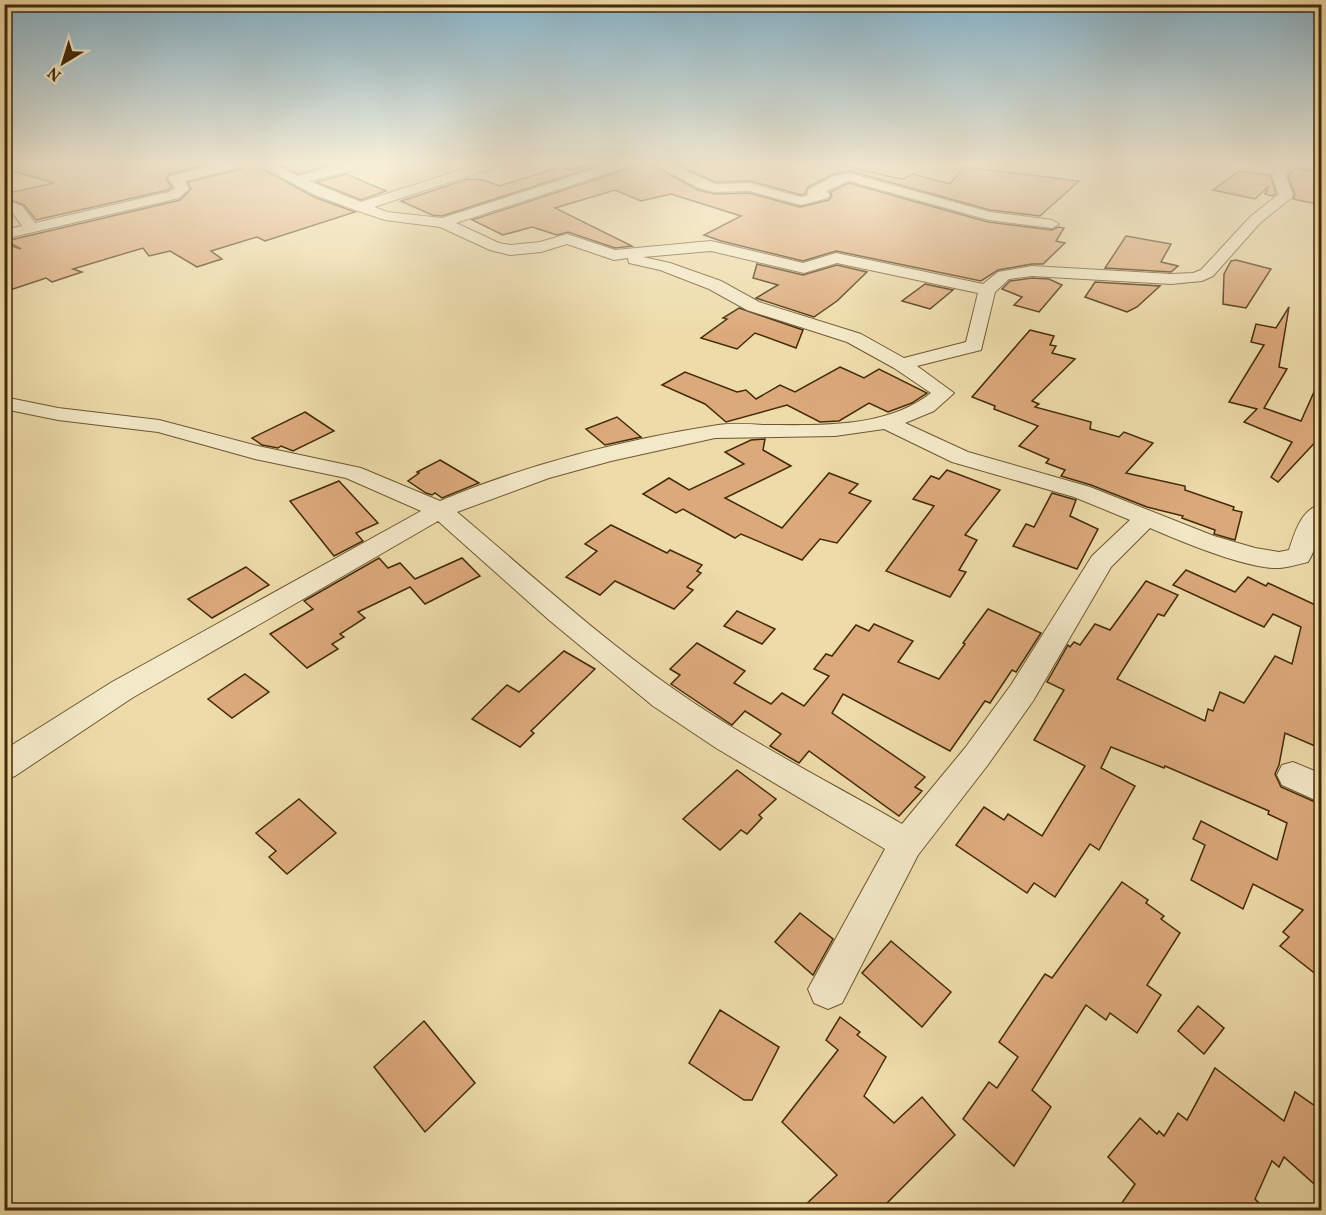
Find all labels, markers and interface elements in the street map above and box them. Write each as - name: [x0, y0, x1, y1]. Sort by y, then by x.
- north arrow: [33, 33, 93, 93]
- text: N: [43, 61, 66, 85]

